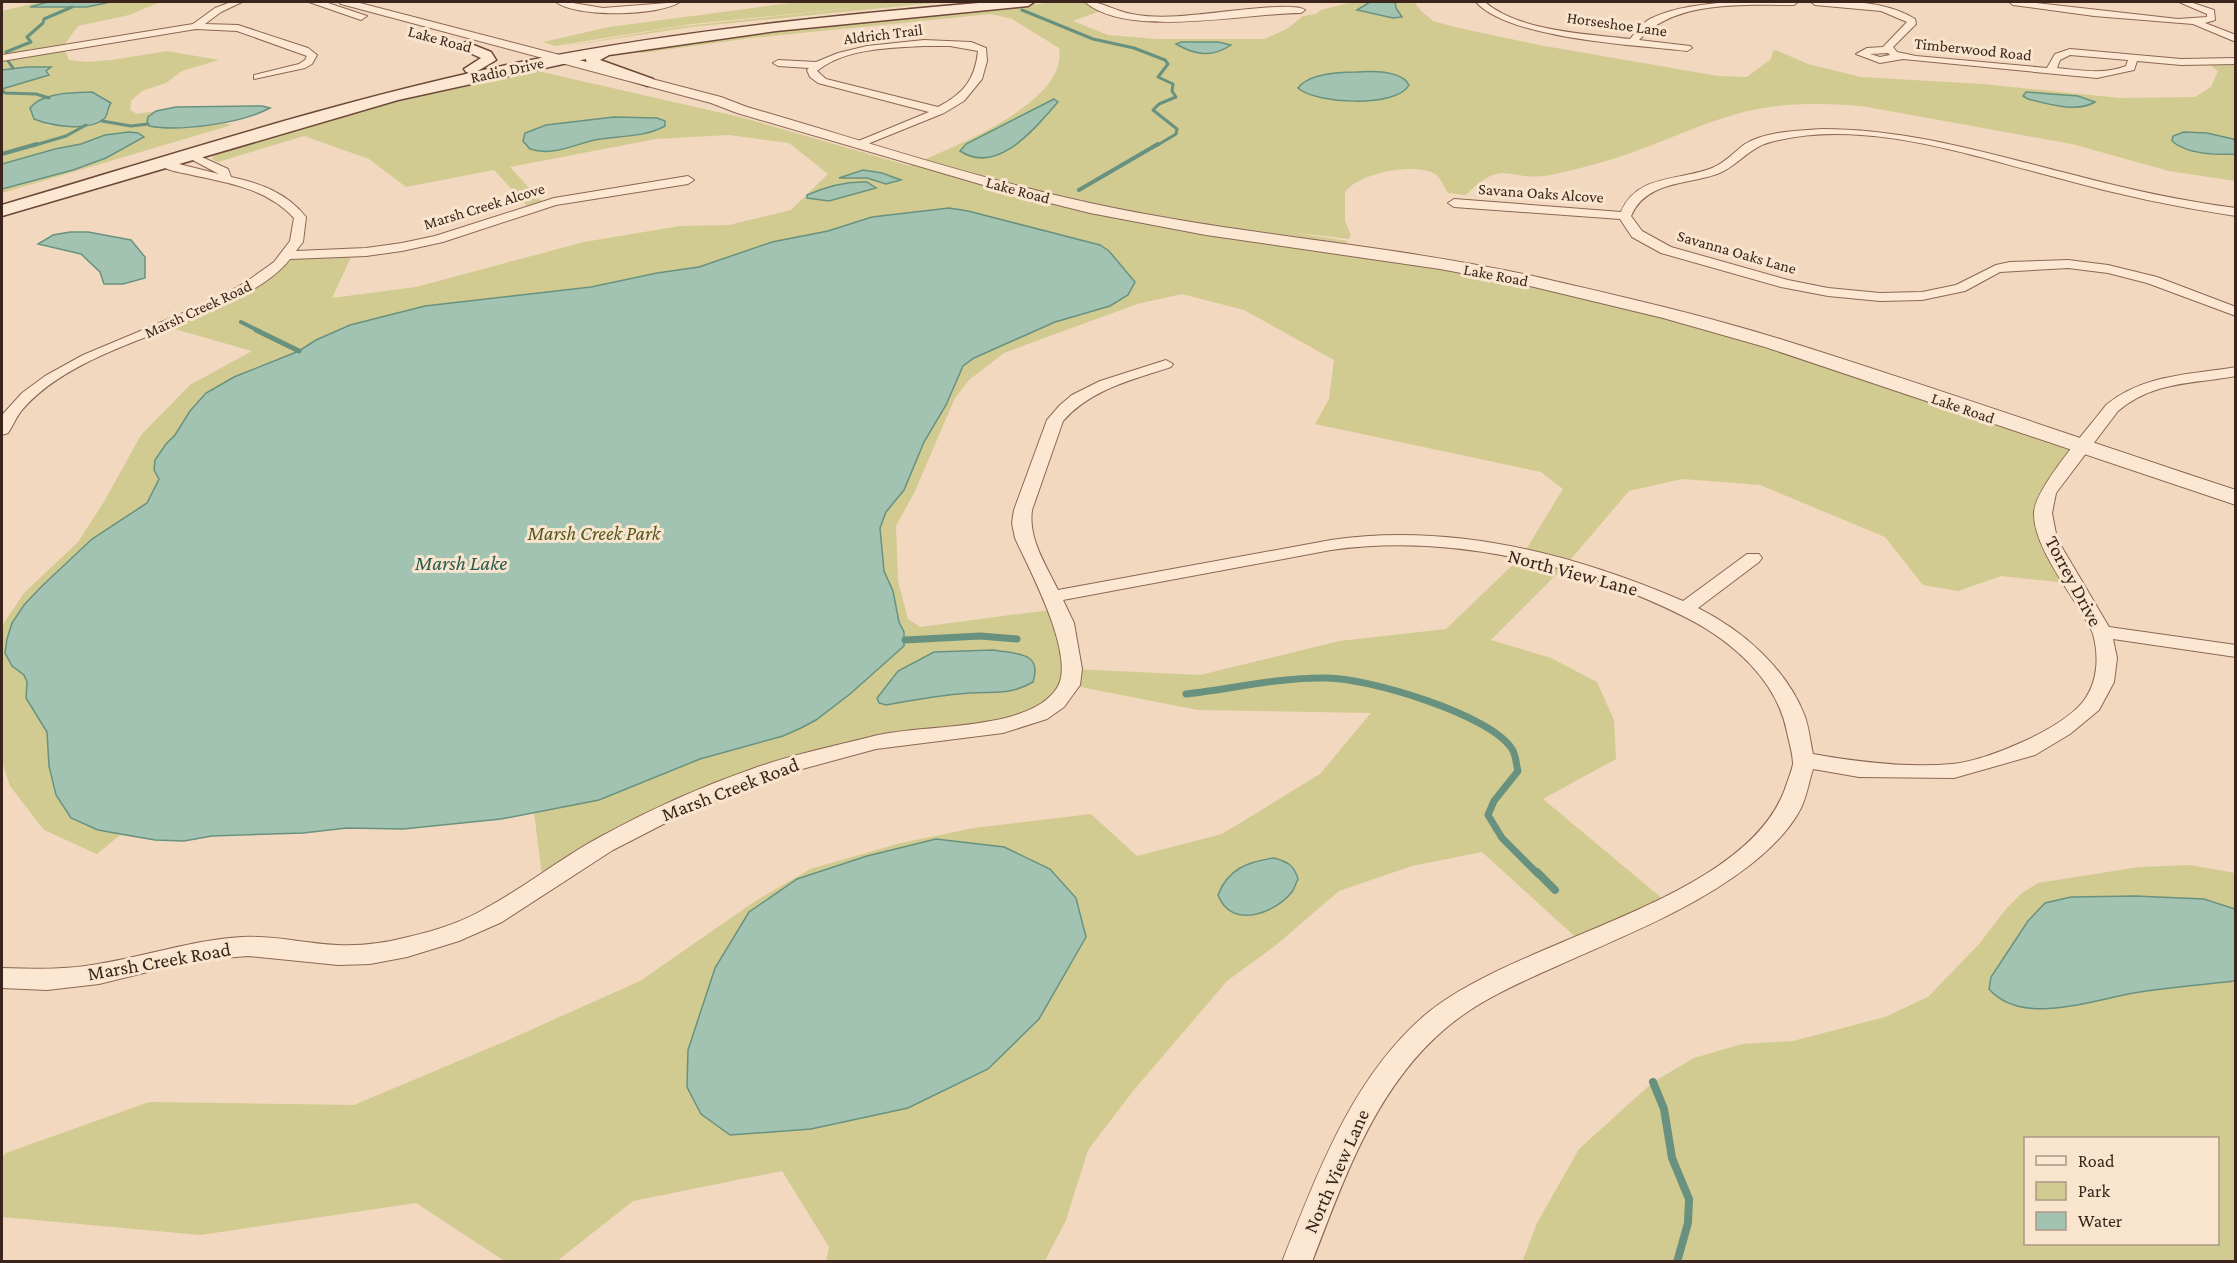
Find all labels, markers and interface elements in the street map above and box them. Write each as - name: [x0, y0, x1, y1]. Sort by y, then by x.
- street label: Horseshoe Lane: [1566, 9, 1668, 39]
- street label: Aldrich Trail: [842, 21, 924, 47]
- street label: Lake Road: [406, 22, 474, 56]
- street label: Timberwood Road: [1913, 34, 2033, 64]
- street label: Radio Drive: [469, 54, 545, 86]
- street label: Lake Road: [984, 173, 1052, 207]
- street label: Marsh Creek Alcove: [421, 180, 547, 232]
- street label: Savana Oaks Alcove: [1478, 180, 1604, 206]
- street label: Savanna Oaks Lane: [1676, 227, 1798, 277]
- street label: Lake Road: [1462, 260, 1530, 290]
- street label: Marsh Creek Road: [142, 277, 255, 341]
- street label: Lake Road: [1929, 389, 1997, 427]
- park label: Marsh Creek Park: [526, 522, 662, 544]
- street label: Torrey Drive: [2040, 532, 2107, 631]
- street label: North View Lane: [1506, 544, 1641, 600]
- water label: Marsh Lake: [414, 551, 507, 575]
- street label: Marsh Creek Road: [658, 753, 802, 825]
- street label: Marsh Creek Road: [86, 937, 233, 984]
- street label: North View Lane: [1299, 1105, 1373, 1236]
- legend: [2024, 1137, 2219, 1245]
- text: Road: [2078, 1151, 2115, 1171]
- text: Park: [2078, 1181, 2110, 1201]
- text: Water: [2078, 1211, 2123, 1231]

